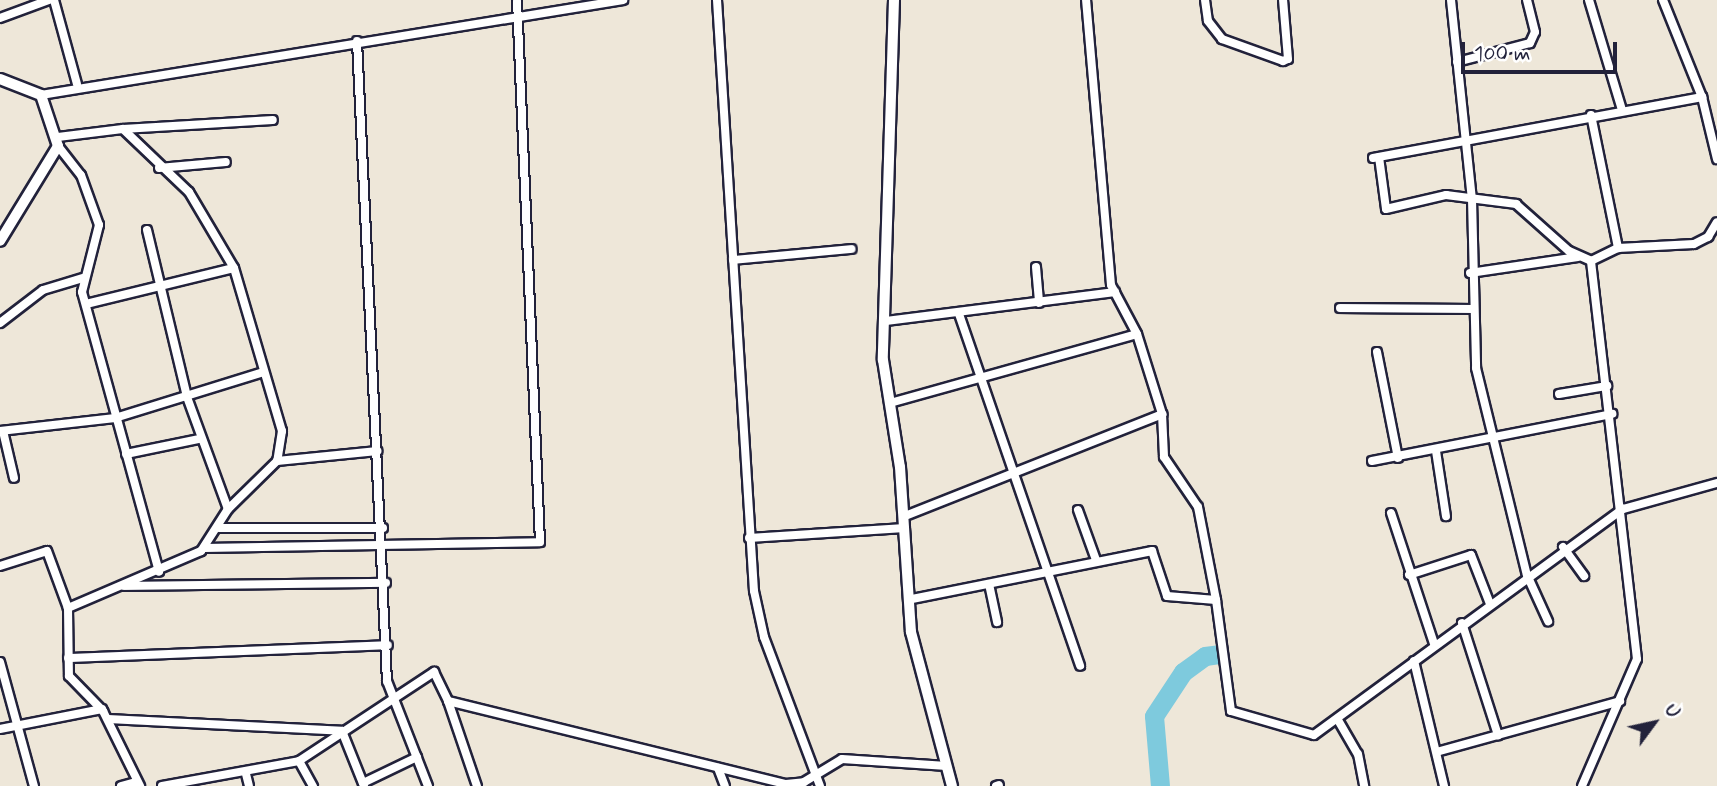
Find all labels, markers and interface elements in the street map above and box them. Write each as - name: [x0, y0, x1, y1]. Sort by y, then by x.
- scale bar: [1465, 28, 1621, 72]
- text: 100 m: [1474, 40, 1530, 68]
- north arrow: [1619, 688, 1689, 758]
- text: U: [1658, 699, 1686, 723]

